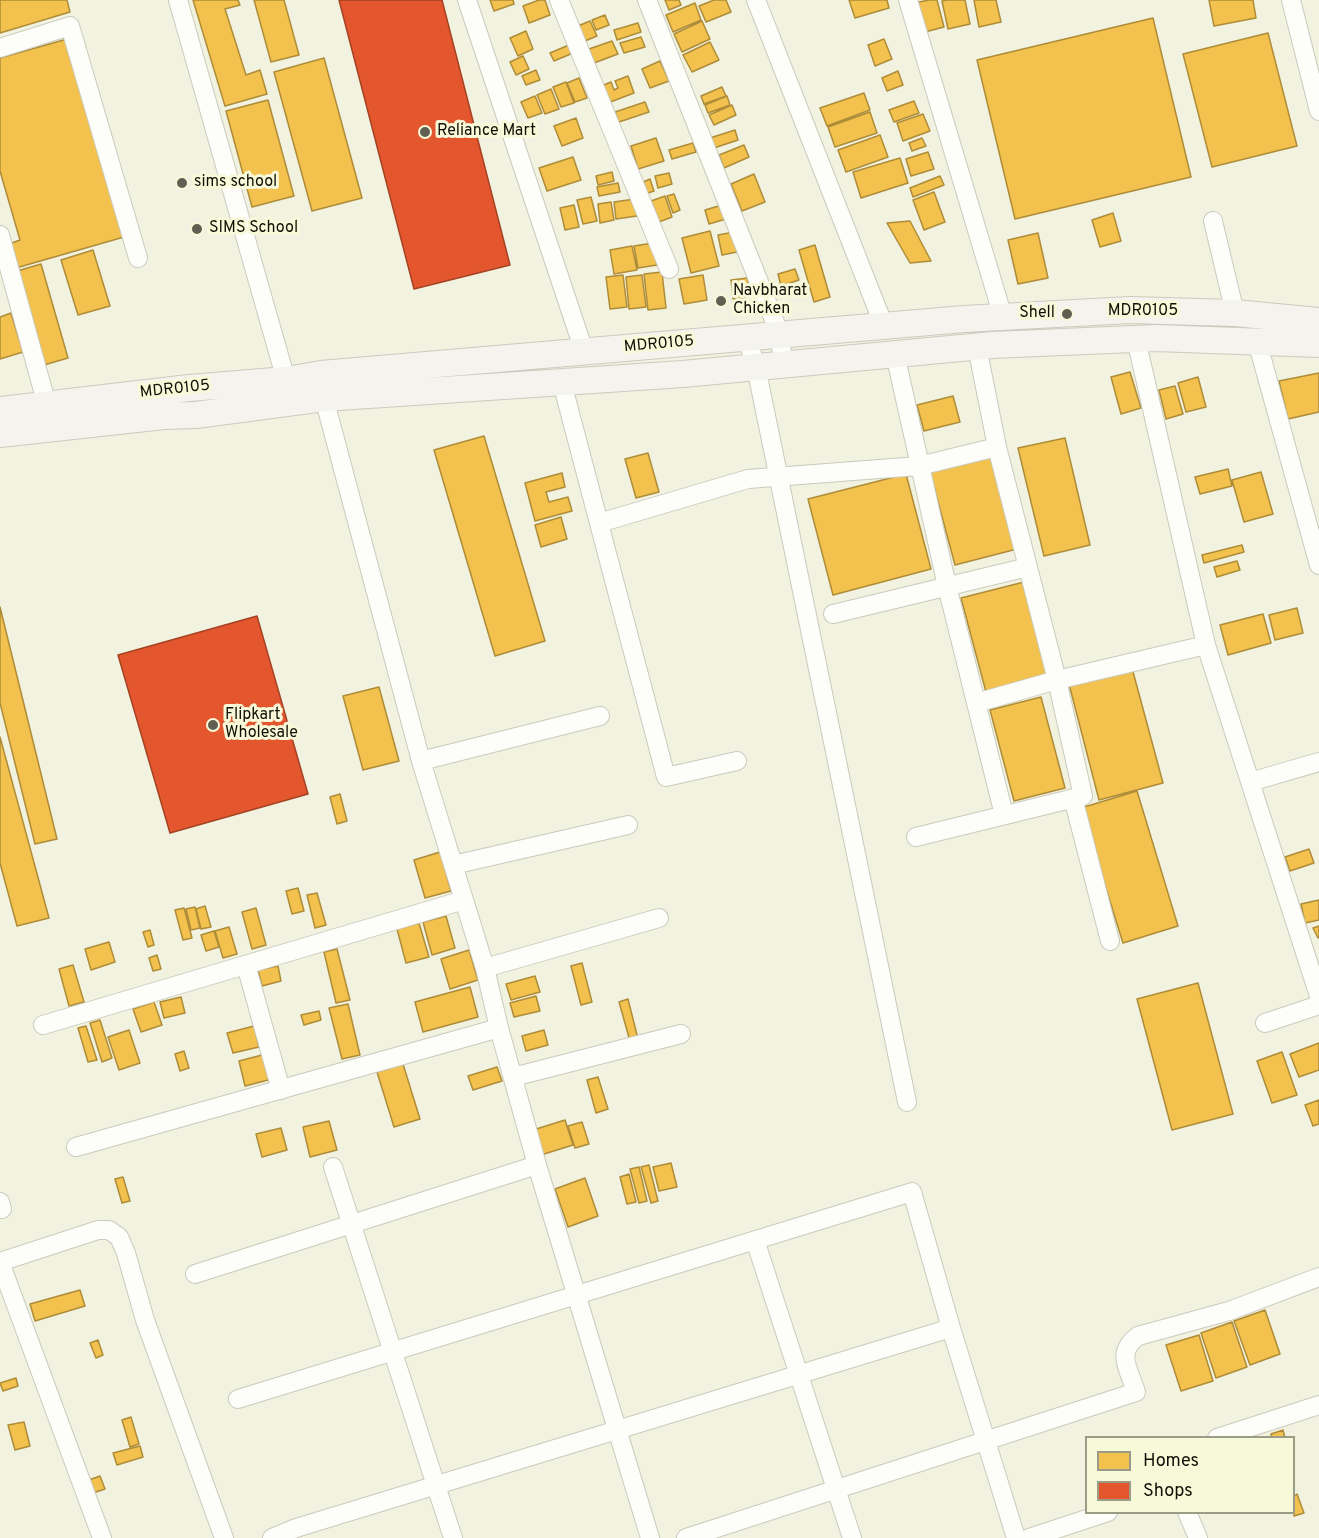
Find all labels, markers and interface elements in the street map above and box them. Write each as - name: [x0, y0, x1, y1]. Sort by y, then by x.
- place label: Reliance Mart: [437, 122, 536, 142]
- marker: Reliance Mart: [418, 125, 432, 139]
- place label: sims school: [194, 173, 277, 193]
- marker: sims school: [175, 176, 189, 190]
- place label: SIMS School: [209, 219, 298, 239]
- marker: SIMS School: [190, 222, 204, 236]
- place label: Navbharat Chicken: [733, 282, 807, 320]
- marker: Navbharat Chicken: [714, 294, 728, 308]
- street label: MDR0105: [1108, 302, 1178, 322]
- place label: Shell: [1019, 304, 1055, 324]
- marker: Shell: [1060, 307, 1074, 321]
- street label: MDR0105: [623, 332, 695, 358]
- street label: MDR0105: [139, 377, 211, 403]
- place label: Flipkart Wholesale: [225, 706, 298, 744]
- marker: Flipkart Wholesale: [206, 718, 220, 732]
- legend: [1085, 1436, 1295, 1514]
- text: Homes: [1143, 1450, 1199, 1473]
- text: Shops: [1143, 1480, 1193, 1503]

